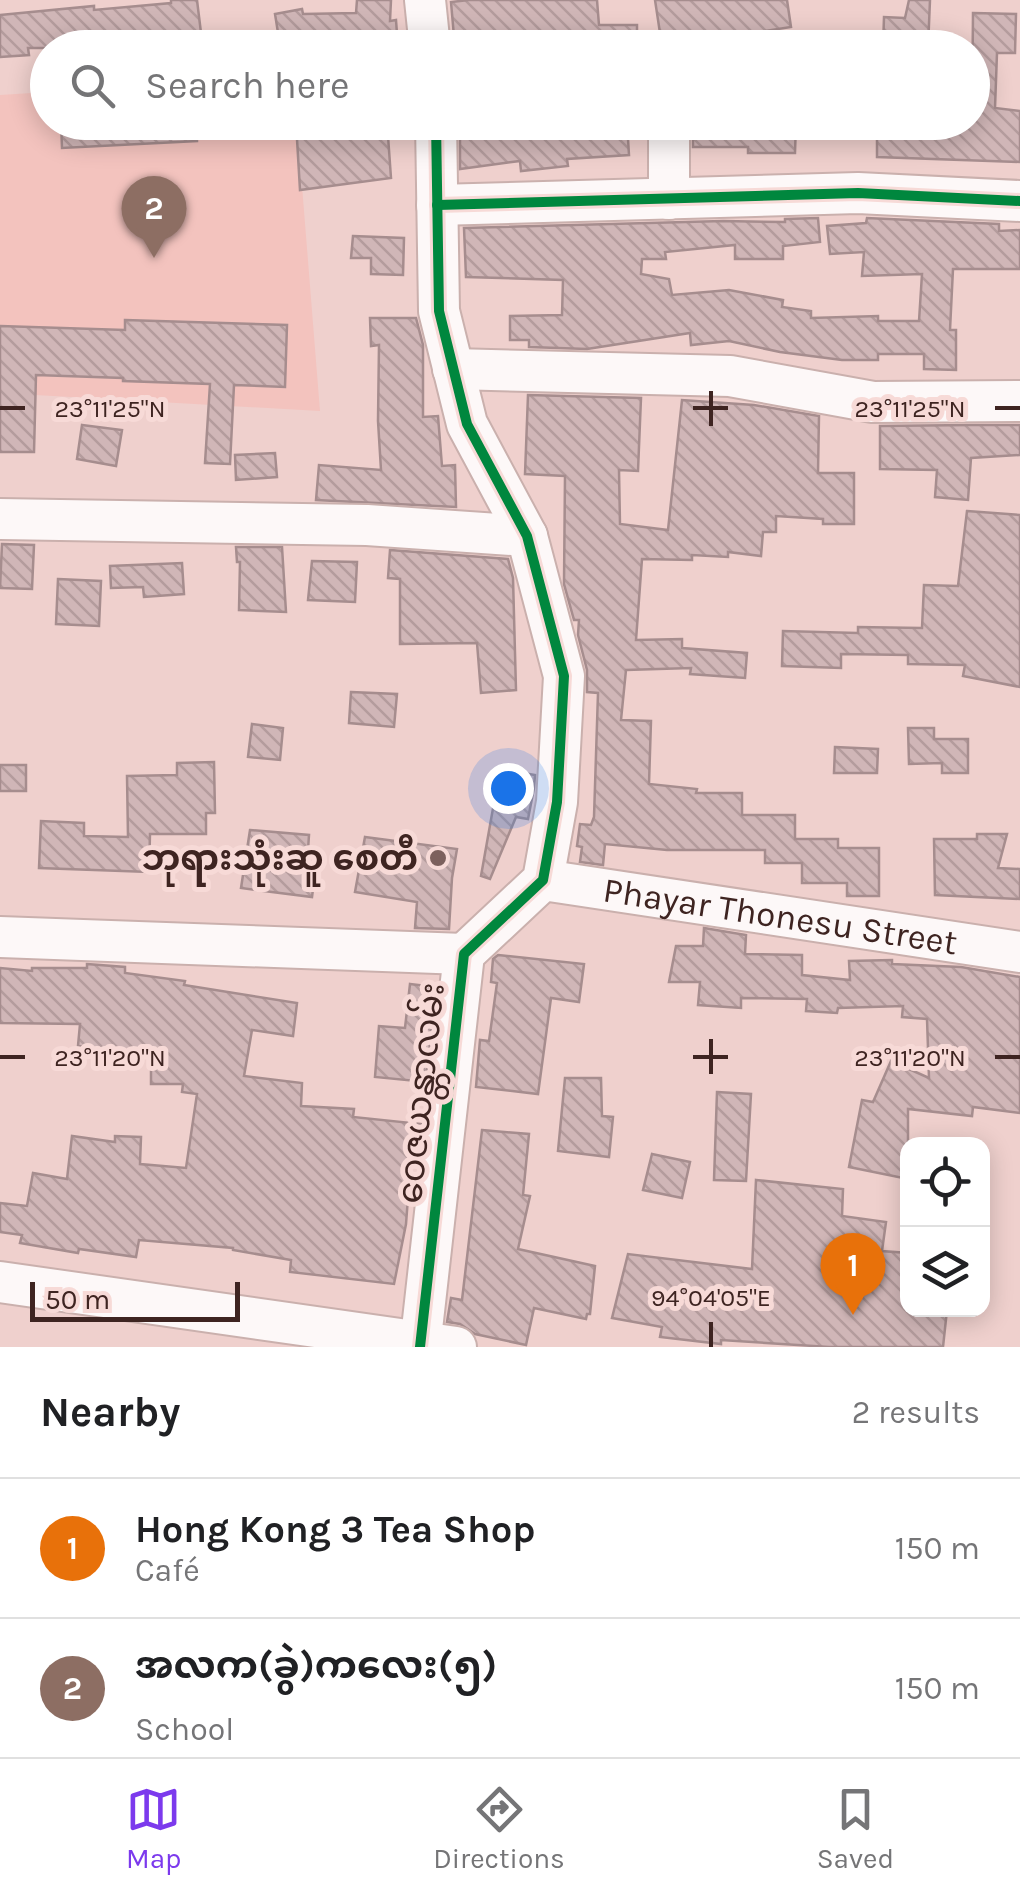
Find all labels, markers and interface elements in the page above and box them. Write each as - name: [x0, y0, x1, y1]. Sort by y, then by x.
- search box: [30, 30, 990, 140]
- icon: search: [65, 58, 120, 113]
- text: Search here: [145, 63, 349, 108]
- pin: 2: [122, 176, 186, 258]
- text: 23°11'25"N: [55, 394, 166, 423]
- text: 23°11'25"N: [855, 394, 966, 423]
- your location: [483, 763, 534, 814]
- place label: ဘုရားသုံးဆူ စေတီ: [141, 834, 418, 887]
- marker: ဘုရားသုံးဆူ စေတီ: [427, 847, 449, 869]
- street label: Phayar Thonesu Street: [601, 869, 960, 963]
- street label: ဝေဇယန္တာလမ်း: [385, 980, 460, 1206]
- text: 23°11'20"N: [54, 1043, 166, 1072]
- text: 23°11'20"N: [854, 1043, 966, 1072]
- map controls: [900, 1137, 990, 1317]
- button: locate: [900, 1137, 990, 1227]
- button: layers: [900, 1227, 990, 1317]
- pin: 1: [820, 1232, 886, 1315]
- scale bar: [30, 1277, 240, 1322]
- text: 50 m: [45, 1283, 110, 1316]
- text: 94°04'05"E: [651, 1283, 771, 1312]
- text: Nearby: [40, 1387, 180, 1437]
- text: 2 results: [852, 1394, 980, 1431]
- text: Hong Kong 3 Tea Shop: [135, 1507, 535, 1552]
- text: 1: [67, 1530, 78, 1567]
- text: 150 m: [895, 1530, 980, 1567]
- text: Café: [135, 1552, 200, 1589]
- text: အလက(ခွဲ)ကလေး(၅): [135, 1643, 497, 1688]
- text: 2: [63, 1670, 82, 1707]
- text: 150 m: [895, 1670, 980, 1707]
- text: School: [135, 1711, 234, 1748]
- tab: Map: [126, 1782, 181, 1875]
- tab: Directions: [433, 1782, 565, 1875]
- tab: Saved: [817, 1782, 894, 1875]

